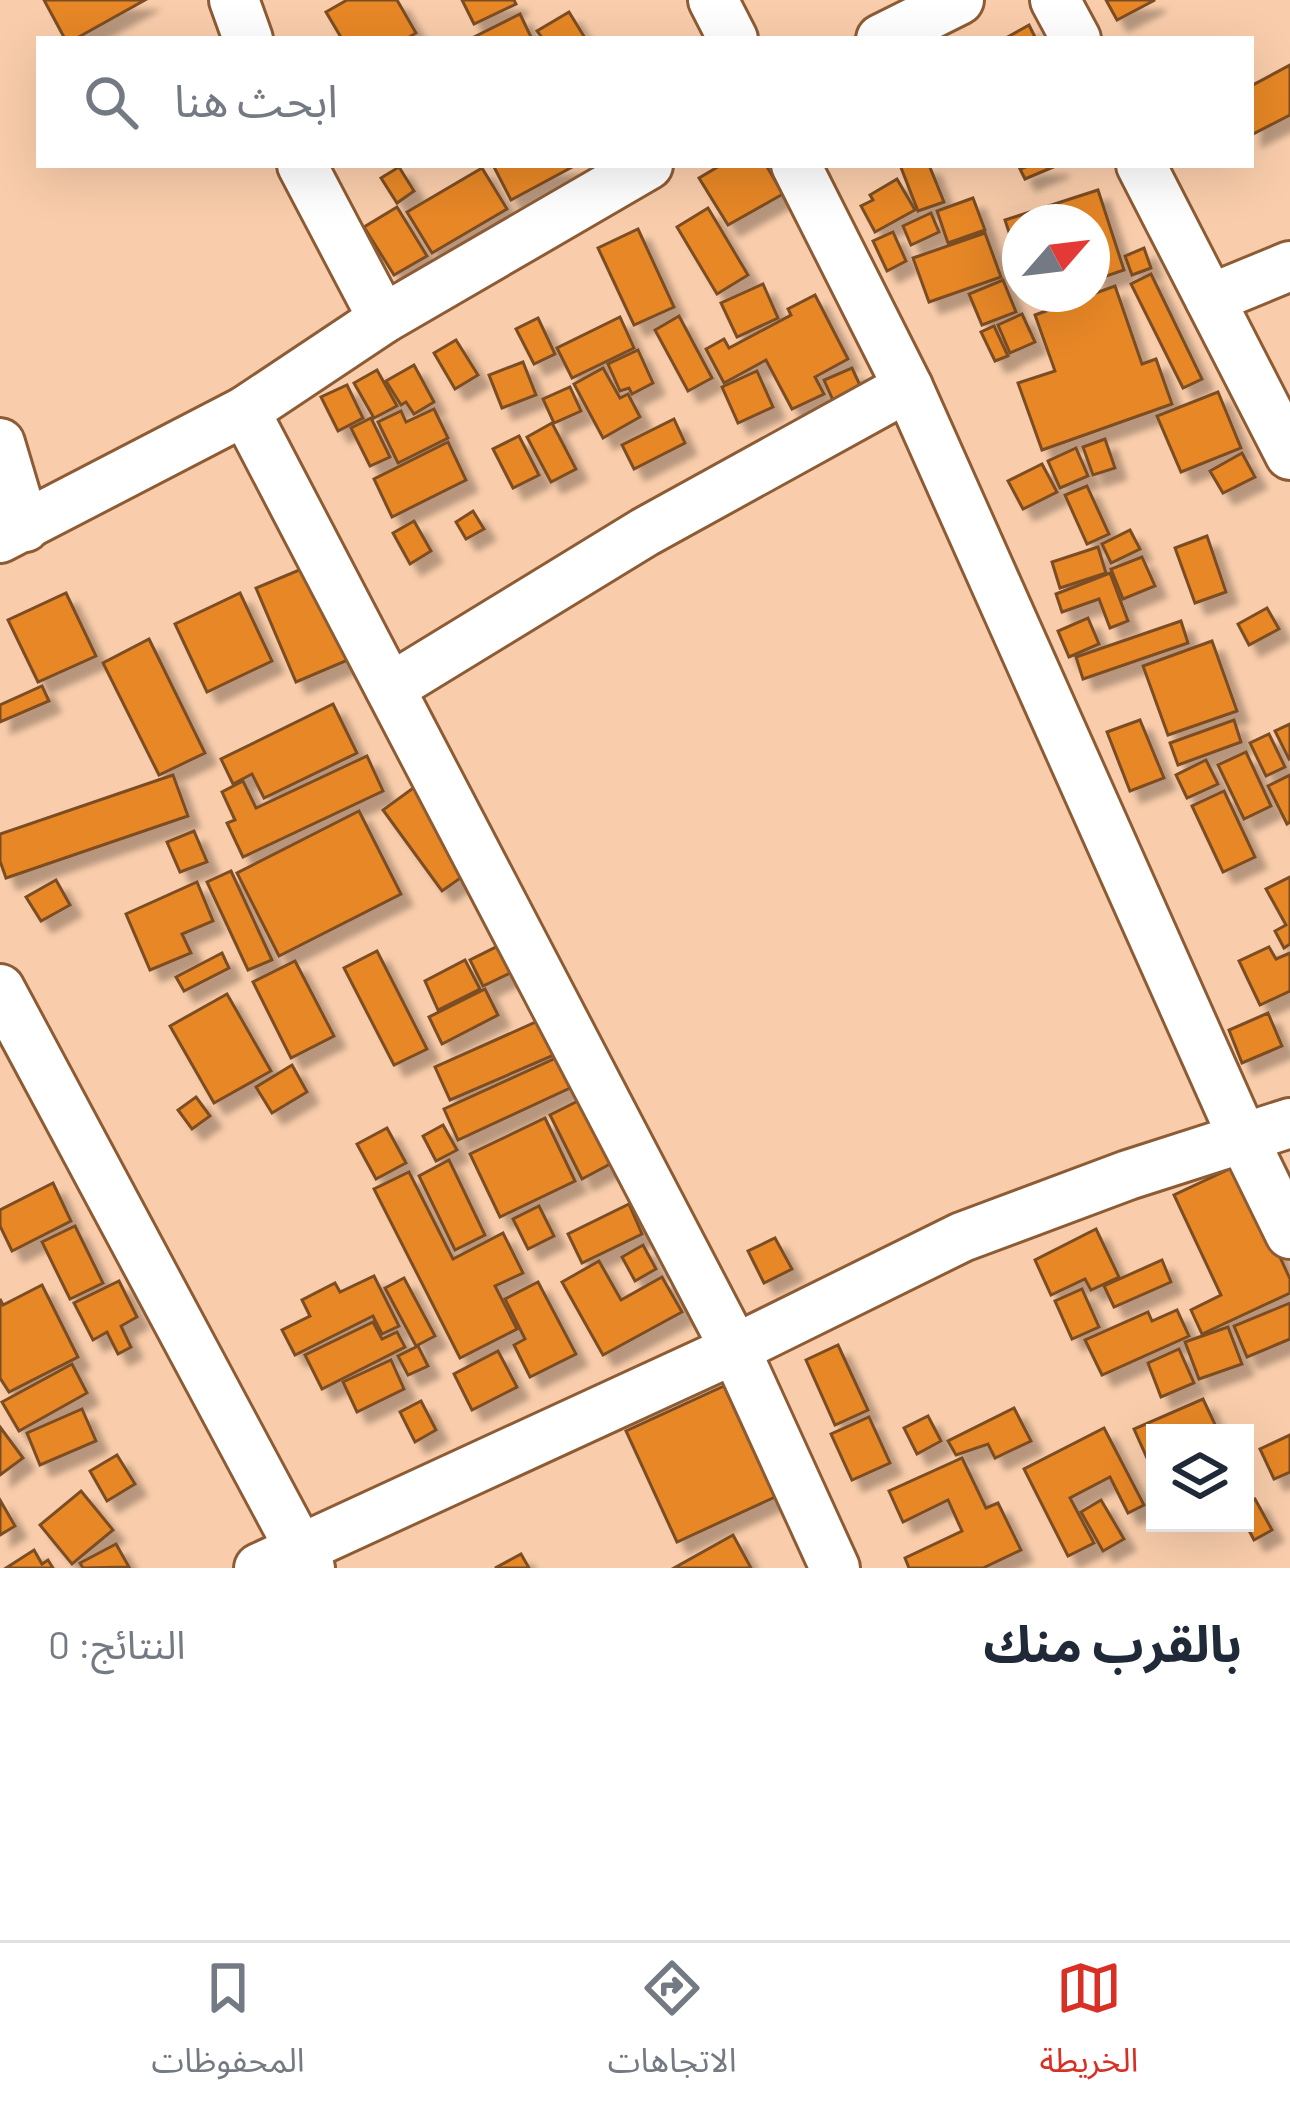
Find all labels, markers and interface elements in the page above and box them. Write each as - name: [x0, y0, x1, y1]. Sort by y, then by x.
- search box: [36, 36, 1254, 168]
- icon: search: [78, 69, 144, 135]
- text: ابحث هنا: [174, 72, 338, 126]
- north arrow: [1002, 204, 1110, 312]
- map controls: [1146, 1424, 1254, 1532]
- button: layers: [1146, 1424, 1254, 1532]
- text: بالقرب منك: [983, 1611, 1242, 1672]
- text: النتائج: 0: [48, 1620, 186, 1667]
- tab: المحفوظات: [152, 1955, 305, 2096]
- tab: الاتجاهات: [608, 1955, 737, 2096]
- tab: الخريطة: [1040, 1955, 1138, 2096]

